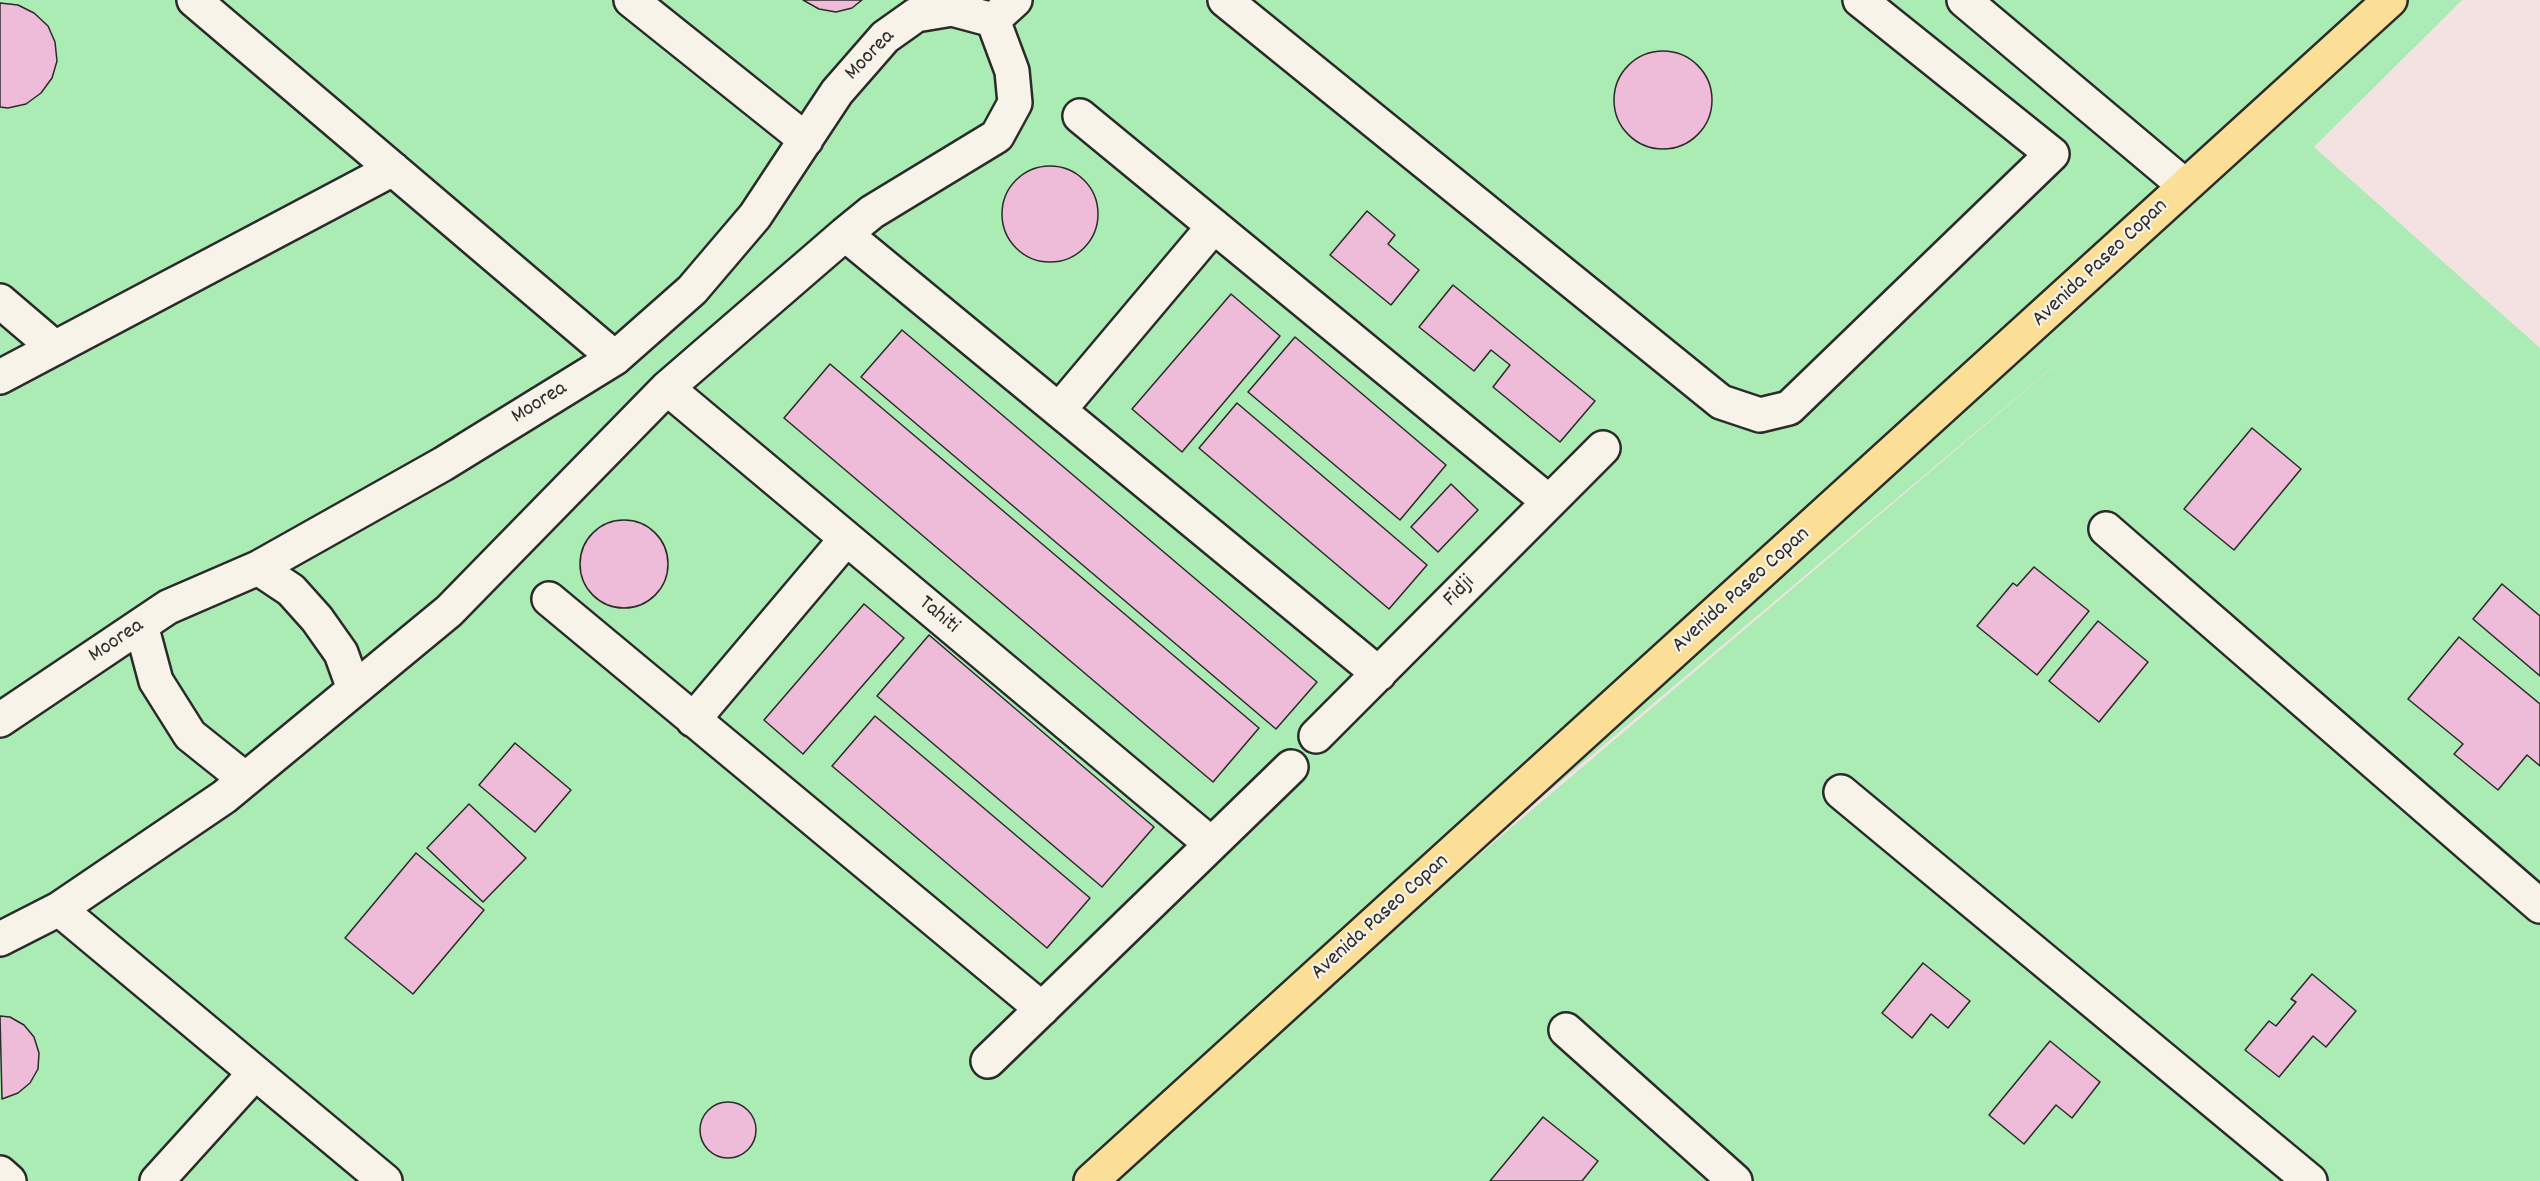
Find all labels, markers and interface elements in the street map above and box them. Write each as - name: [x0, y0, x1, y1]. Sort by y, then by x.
- street label: Moorea: [840, 25, 902, 87]
- street label: Avenida Paseo Copan: [2028, 194, 2174, 334]
- street label: Moorea: [507, 377, 573, 431]
- street label: Avenida Paseo Copan: [1668, 522, 1816, 660]
- street label: Fidji: [1439, 571, 1481, 613]
- street label: Tahiti: [912, 591, 964, 641]
- street label: Moorea: [84, 614, 150, 670]
- street label: Avenida Paseo Copan: [1307, 849, 1455, 987]

